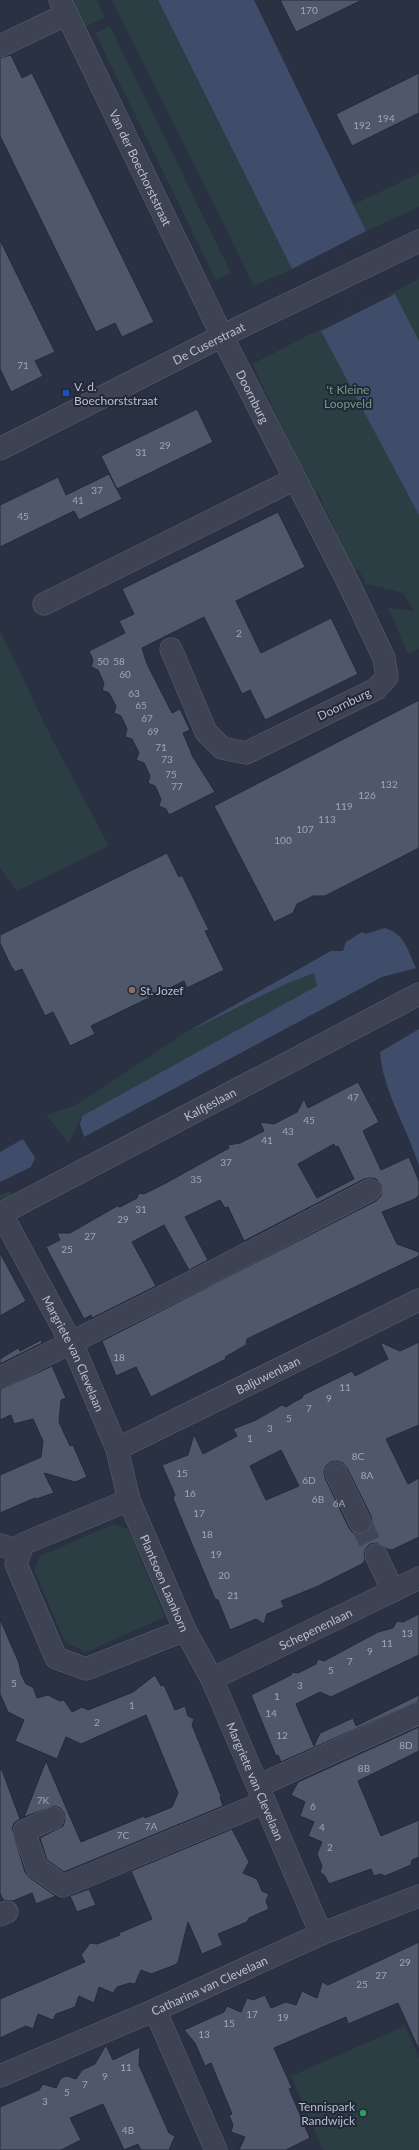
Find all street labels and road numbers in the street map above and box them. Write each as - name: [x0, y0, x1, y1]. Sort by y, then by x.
- street label: Van der Boechorststraat: [106, 107, 175, 229]
- street label: De Cuserstraat: [170, 318, 248, 367]
- street label: Doornburg: [233, 367, 273, 426]
- street label: Doornburg: [315, 685, 373, 723]
- street label: Kalfjeslaan: [181, 1084, 238, 1124]
- street label: Margriete van Clevelaan: [39, 1293, 108, 1414]
- street label: Baljuwenlaan: [233, 1352, 302, 1397]
- street label: Plantsoen Laanhorn: [137, 1532, 192, 1634]
- street label: Schepenenlaan: [276, 1604, 354, 1653]
- street label: Margriete van Clevelaan: [224, 1720, 287, 1842]
- street label: Catharina van Clevelaan: [149, 1952, 270, 2018]

